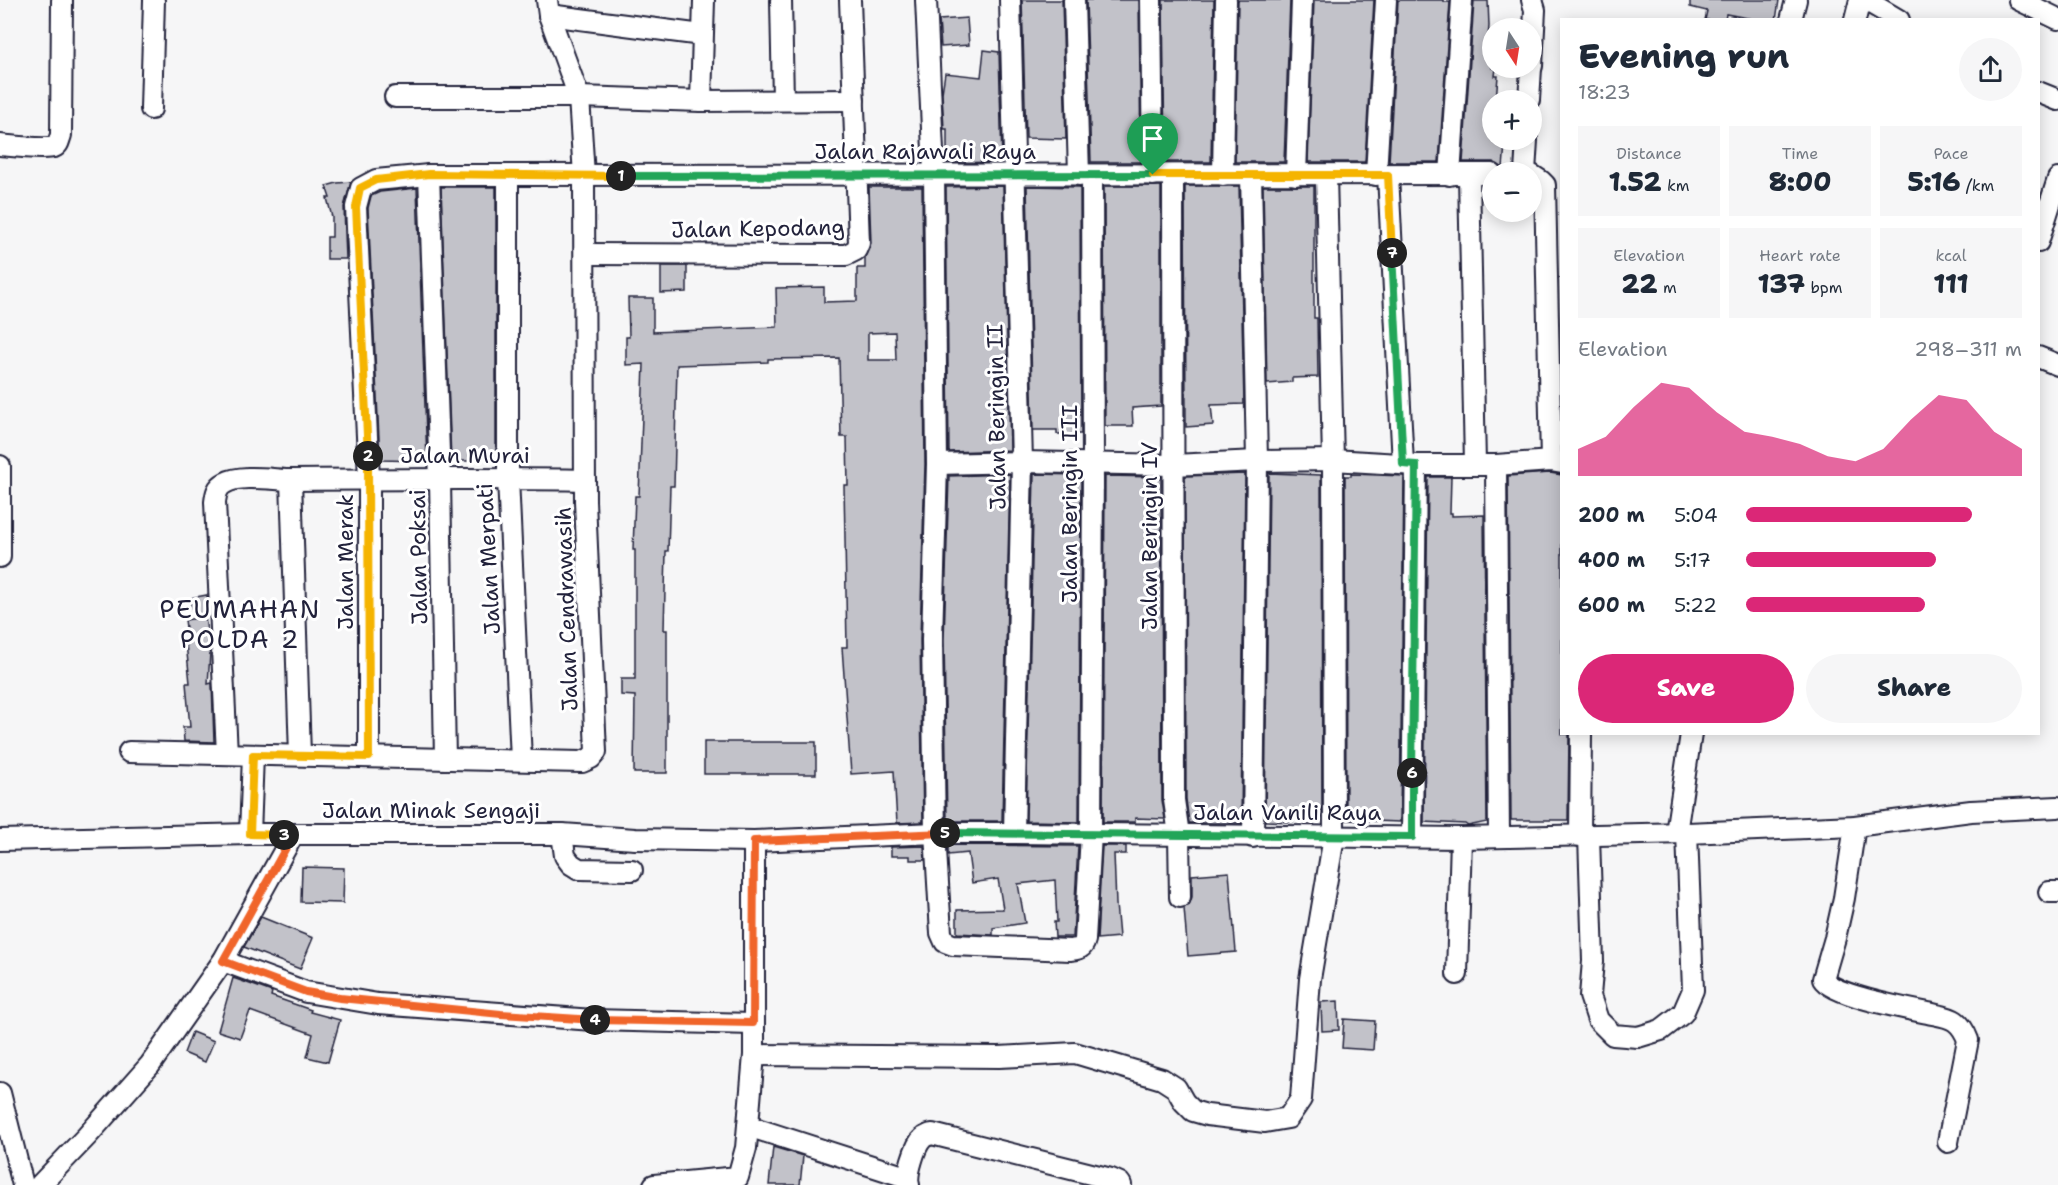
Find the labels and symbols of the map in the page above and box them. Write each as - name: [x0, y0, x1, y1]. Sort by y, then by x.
- north arrow: [1482, 18, 1542, 78]
- pin: [1127, 113, 1178, 175]
- street label: Jalan Rajawali Raya: [814, 137, 1036, 166]
- pin: 1: [606, 161, 636, 191]
- street label: Jalan Kepodang: [671, 212, 845, 245]
- pin: 7: [1377, 238, 1407, 268]
- street label: Jalan Beringin II: [980, 324, 1013, 510]
- street label: Jalan Beringin III: [1055, 405, 1084, 603]
- pin: 2: [353, 441, 383, 471]
- street label: Jalan Murai: [400, 441, 530, 470]
- street label: Jalan Beringin IV: [1135, 442, 1164, 630]
- street label: Jalan Merpati: [470, 482, 507, 636]
- street label: Jalan Poksai: [403, 489, 434, 625]
- street label: Jalan Merak: [331, 494, 360, 630]
- street label: Jalan Cendrawasih: [548, 506, 585, 712]
- district label: PEUMAHAN POLDA 2: [159, 591, 321, 656]
- pin: 6: [1397, 758, 1427, 788]
- street label: Jalan Minak Sengaji: [322, 796, 540, 825]
- street label: Jalan Vanili Raya: [1193, 798, 1381, 827]
- pin: 5: [930, 818, 960, 848]
- pin: 3: [269, 820, 299, 850]
- pin: 4: [580, 1005, 610, 1035]

